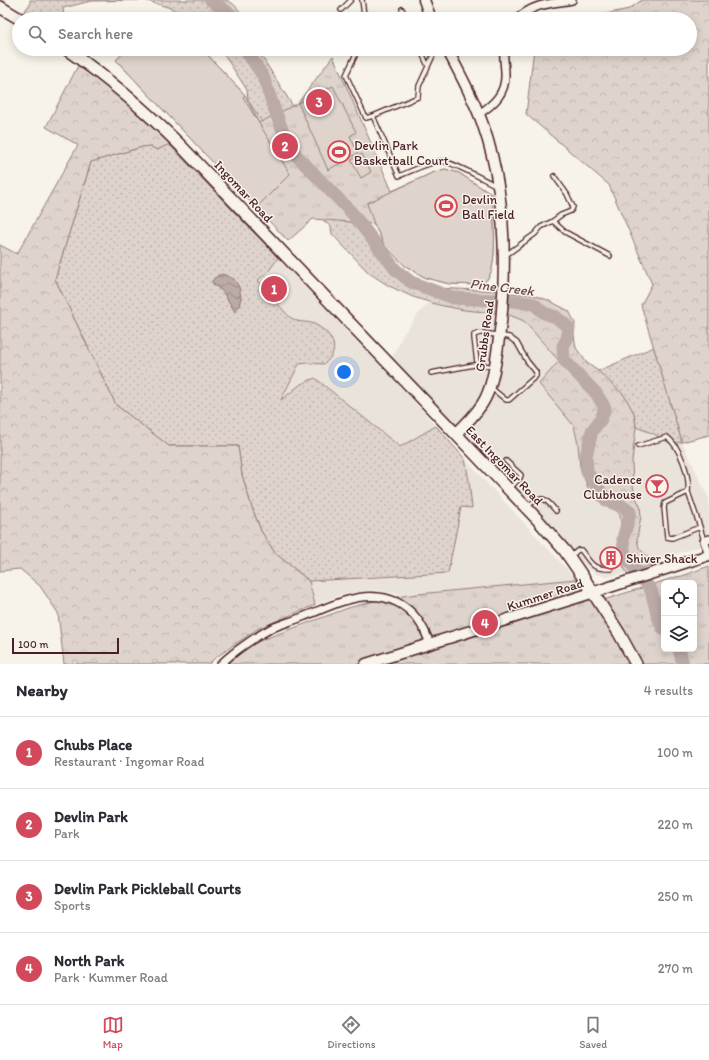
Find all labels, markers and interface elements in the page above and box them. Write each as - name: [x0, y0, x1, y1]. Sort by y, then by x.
- search box: [12, 12, 697, 56]
- icon: search: [26, 23, 48, 45]
- text: Search here: [58, 25, 133, 43]
- pin: 3: [306, 87, 332, 117]
- pin: 2: [272, 131, 298, 161]
- place label: Devlin Park Basketball Court: [354, 138, 449, 168]
- sports icon: Devlin Park Basketball Court: [326, 139, 352, 165]
- street label: Ingomar Road: [211, 157, 276, 225]
- place label: Devlin Ball Field: [462, 192, 515, 222]
- sports icon: Devlin Ball Field: [433, 193, 459, 219]
- pin: 1: [261, 274, 287, 304]
- water label: Pine Creek: [469, 275, 536, 300]
- street label: Grubbs Road: [472, 299, 497, 373]
- your location: [334, 362, 354, 382]
- street label: East Ingomar Road: [463, 422, 546, 508]
- place label: Cadence Clubhouse: [583, 472, 642, 502]
- bar icon: Cadence Clubhouse: [644, 473, 670, 499]
- building icon: Shiver Shack: [598, 545, 624, 571]
- place label: Shiver Shack: [626, 551, 698, 566]
- street label: Kummer Road: [505, 575, 585, 614]
- map controls: [661, 580, 697, 652]
- button: locate: [661, 580, 697, 616]
- pin: 4: [472, 608, 498, 638]
- button: layers: [661, 616, 697, 652]
- scale bar: [12, 636, 119, 655]
- text: 100 m: [18, 638, 48, 651]
- text: Nearby: [16, 680, 68, 700]
- text: 4 results: [644, 683, 693, 698]
- text: Chubs Place: [54, 736, 132, 754]
- text: 1: [26, 745, 32, 760]
- text: 100 m: [657, 745, 693, 760]
- text: Restaurant · Ingomar Road: [54, 754, 204, 769]
- text: Devlin Park: [54, 808, 128, 826]
- text: 2: [26, 817, 32, 832]
- text: 220 m: [657, 817, 693, 832]
- text: Park: [54, 826, 80, 841]
- text: Devlin Park Pickleball Courts: [54, 880, 241, 898]
- text: 3: [25, 889, 33, 904]
- text: 250 m: [657, 889, 693, 904]
- text: Sports: [54, 898, 90, 913]
- text: North Park: [54, 952, 124, 970]
- text: 4: [25, 961, 33, 976]
- text: 270 m: [658, 961, 693, 976]
- text: Park · Kummer Road: [54, 970, 168, 985]
- tab: Map: [102, 1014, 124, 1051]
- tab: Directions: [327, 1014, 376, 1051]
- tab: Saved: [579, 1014, 607, 1051]

